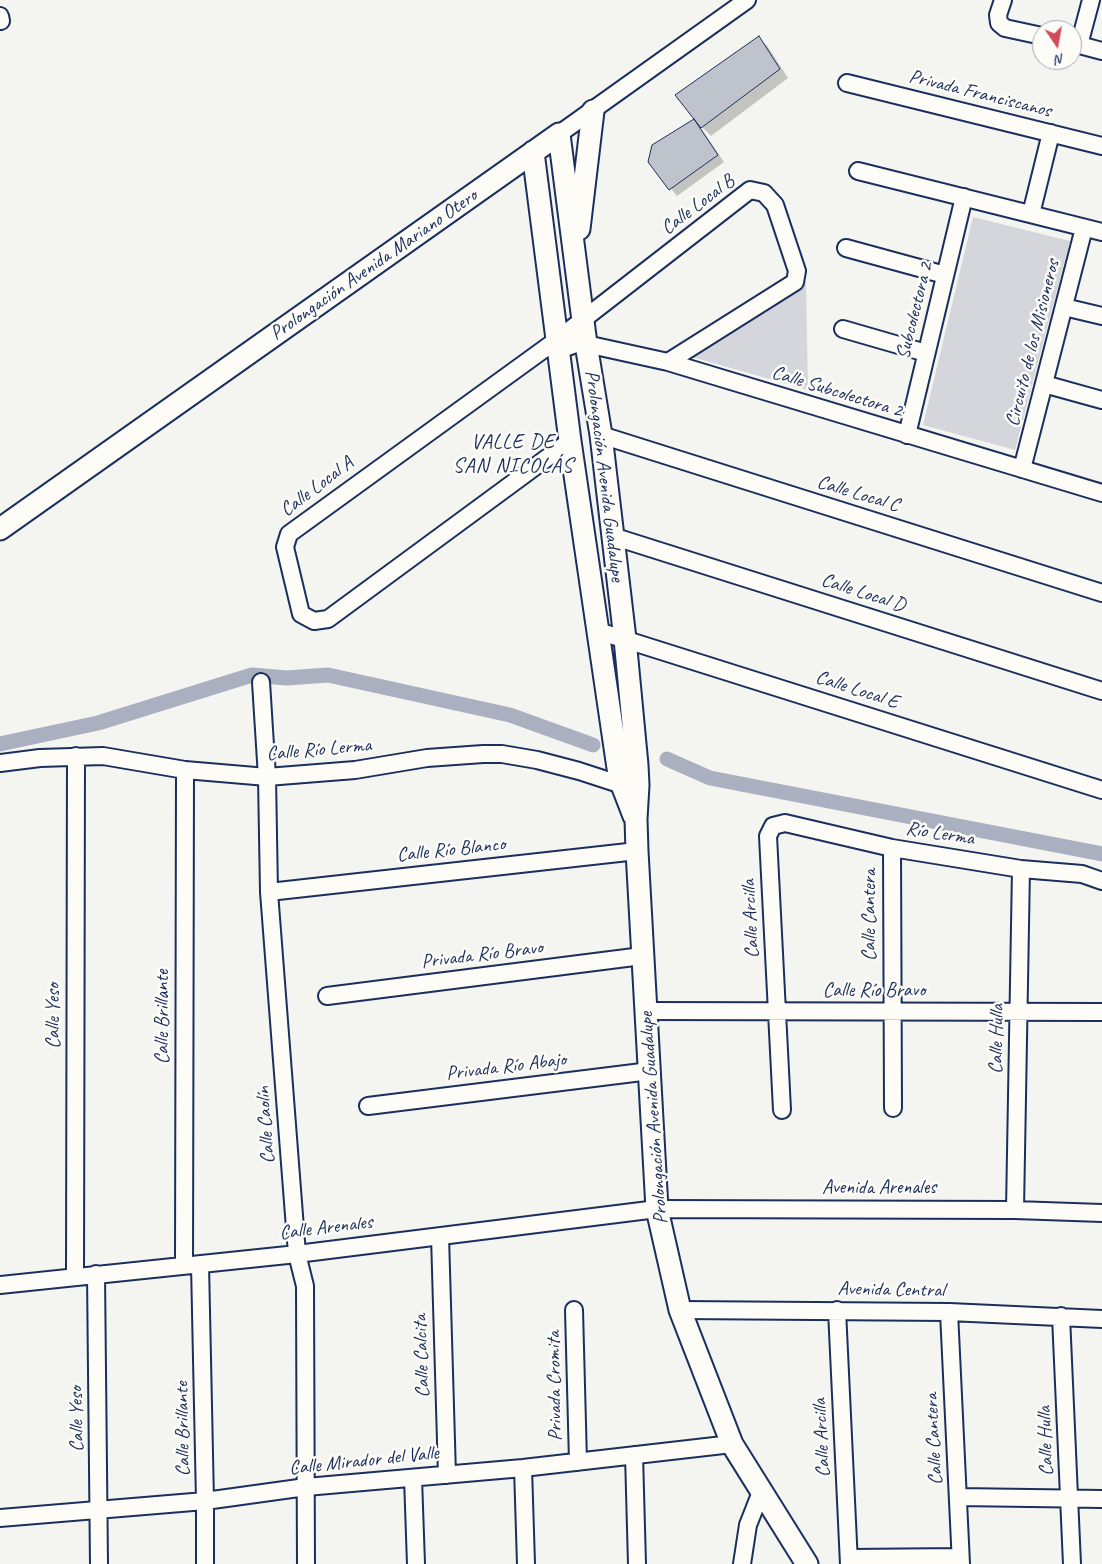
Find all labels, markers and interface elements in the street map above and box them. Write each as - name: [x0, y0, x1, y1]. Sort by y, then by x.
- north arrow: [1032, 20, 1082, 70]
- text: N: [1054, 50, 1066, 68]
- street label: Privada Franciscanos: [906, 65, 1054, 123]
- street label: Calle Local B: [657, 170, 739, 240]
- street label: Prolongación Avenida Mariano Otero: [266, 184, 482, 346]
- street label: Circuito de los Misioneros: [1001, 257, 1065, 429]
- street label: Subcolectora 2: [891, 260, 939, 362]
- street label: Calle Subcolectora 2: [769, 361, 905, 423]
- street label: Prolongación Avenida Guadalupe: [579, 369, 629, 583]
- district label: VALLE DE SAN NICOLÁS: [452, 429, 574, 479]
- street label: Calle Local A: [276, 452, 358, 522]
- street label: Calle Local C: [814, 470, 902, 518]
- street label: Calle Local D: [818, 568, 908, 618]
- street label: Calle Local E: [813, 665, 901, 715]
- street label: Calle Río Lerma: [266, 733, 372, 767]
- street label: Río Lerma: [904, 817, 976, 851]
- street label: Calle Río Blanco: [396, 832, 506, 868]
- street label: Calle Cantera: [858, 869, 882, 961]
- street label: Calle Arcilla: [737, 879, 765, 959]
- street label: Privada Río Bravo: [420, 936, 544, 974]
- street label: Calle Brillante: [151, 970, 175, 1064]
- street label: Calle Río Bravo: [823, 979, 925, 1003]
- street label: Calle Yeso: [42, 983, 66, 1049]
- street label: Calle Hulla: [984, 1004, 1010, 1074]
- street label: Prolongación Avenida Guadalupe: [635, 1011, 673, 1225]
- street label: Privada Río Abajo: [445, 1048, 567, 1086]
- street label: Calle Caolín: [251, 1085, 281, 1165]
- street label: Avenida Arenales: [822, 1176, 936, 1200]
- street label: Calle Arenales: [278, 1210, 374, 1246]
- street label: Avenida Central: [837, 1277, 945, 1303]
- street label: Calle Calcita: [409, 1314, 435, 1398]
- street label: Privada Cromita: [542, 1331, 568, 1441]
- street label: Calle Brillante: [170, 1381, 196, 1477]
- street label: Calle Yeso: [64, 1386, 90, 1452]
- street label: Calle Cantera: [920, 1392, 948, 1486]
- street label: Calle Arcilla: [808, 1398, 836, 1478]
- street label: Calle Hulla: [1033, 1406, 1059, 1476]
- street label: Calle Mirador del Valle: [288, 1441, 440, 1481]

